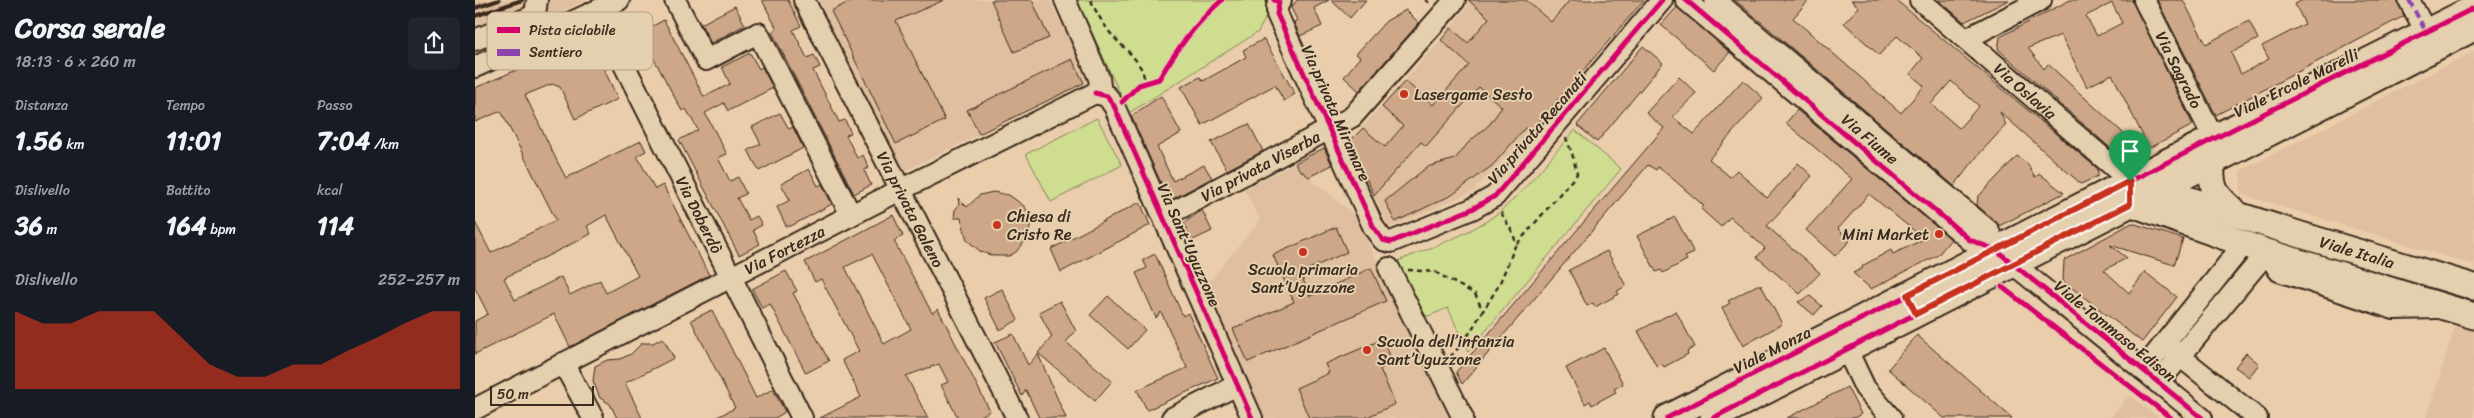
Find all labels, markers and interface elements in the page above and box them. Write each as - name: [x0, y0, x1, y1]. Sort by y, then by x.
- text: Corsa serale: [15, 3, 165, 52]
- legend: [487, 12, 653, 70]
- button: share: [408, 17, 460, 69]
- text: Pista ciclabile: [529, 18, 616, 43]
- street label: Via Sagrado: [2147, 26, 2211, 113]
- text: Sentiero: [529, 40, 582, 65]
- street label: Via privata Miramare: [1293, 40, 1379, 186]
- street label: Viale Ercole Marelli: [2228, 40, 2364, 126]
- text: 18:13 · 6 × 260 m: [15, 47, 136, 76]
- street label: Via Oslavia: [1987, 55, 2064, 127]
- street label: Via privata Recanati: [1480, 65, 1595, 191]
- place label: Lasergame Sesto: [1414, 80, 1532, 109]
- marker: Lasergame Sesto: [1398, 88, 1410, 100]
- text: Distanza: [15, 93, 68, 118]
- text: Tempo: [166, 93, 205, 118]
- text: Passo: [317, 93, 353, 118]
- street label: Via Fiume: [1835, 106, 1905, 172]
- text: 1.56: [15, 118, 63, 163]
- text: 11:01: [166, 118, 222, 163]
- text: 7:04: [317, 118, 370, 163]
- street label: Via privata Viserba: [1195, 121, 1326, 210]
- pin: [2109, 130, 2151, 181]
- text: km: [63, 132, 85, 157]
- text: /km: [370, 132, 399, 157]
- icon: arrive: [2116, 137, 2144, 165]
- street label: Via privata Galeno: [869, 146, 953, 273]
- street label: Via Doberdò: [668, 171, 731, 259]
- text: Dislivello: [15, 178, 70, 203]
- text: Battito: [166, 178, 210, 203]
- text: kcal: [317, 178, 342, 203]
- street label: Via Sant'Uguzzone: [1149, 178, 1229, 312]
- place label: Chiesa di Cristo Re: [1007, 202, 1072, 249]
- text: 36: [15, 203, 43, 248]
- text: 164: [166, 203, 207, 248]
- text: 114: [317, 203, 354, 248]
- street label: Via Fortezza: [739, 216, 831, 283]
- text: m: [43, 217, 57, 242]
- text: bpm: [207, 217, 236, 242]
- marker: Chiesa di Cristo Re: [991, 219, 1003, 231]
- place label: Mini Market: [1842, 220, 1929, 249]
- street label: Viale Italia: [2316, 227, 2398, 277]
- marker: Mini Market: [1933, 228, 1945, 240]
- marker: Scuola primaria Sant’Uguzzone: [1297, 246, 1309, 258]
- place label: Scuola primaria Sant’Uguzzone: [1248, 255, 1358, 302]
- text: Dislivello: [15, 265, 78, 294]
- text: 252–257 m: [378, 265, 460, 294]
- street label: Viale Tommaso Edison: [2047, 272, 2183, 390]
- street label: Viale Monza: [1728, 317, 1817, 382]
- place label: Scuola dell’infanzia Sant’Uguzzone: [1377, 327, 1515, 374]
- marker: Scuola dell’infanzia Sant’Uguzzone: [1361, 344, 1373, 356]
- text: 50 m: [497, 382, 529, 407]
- scale bar: [490, 383, 594, 406]

